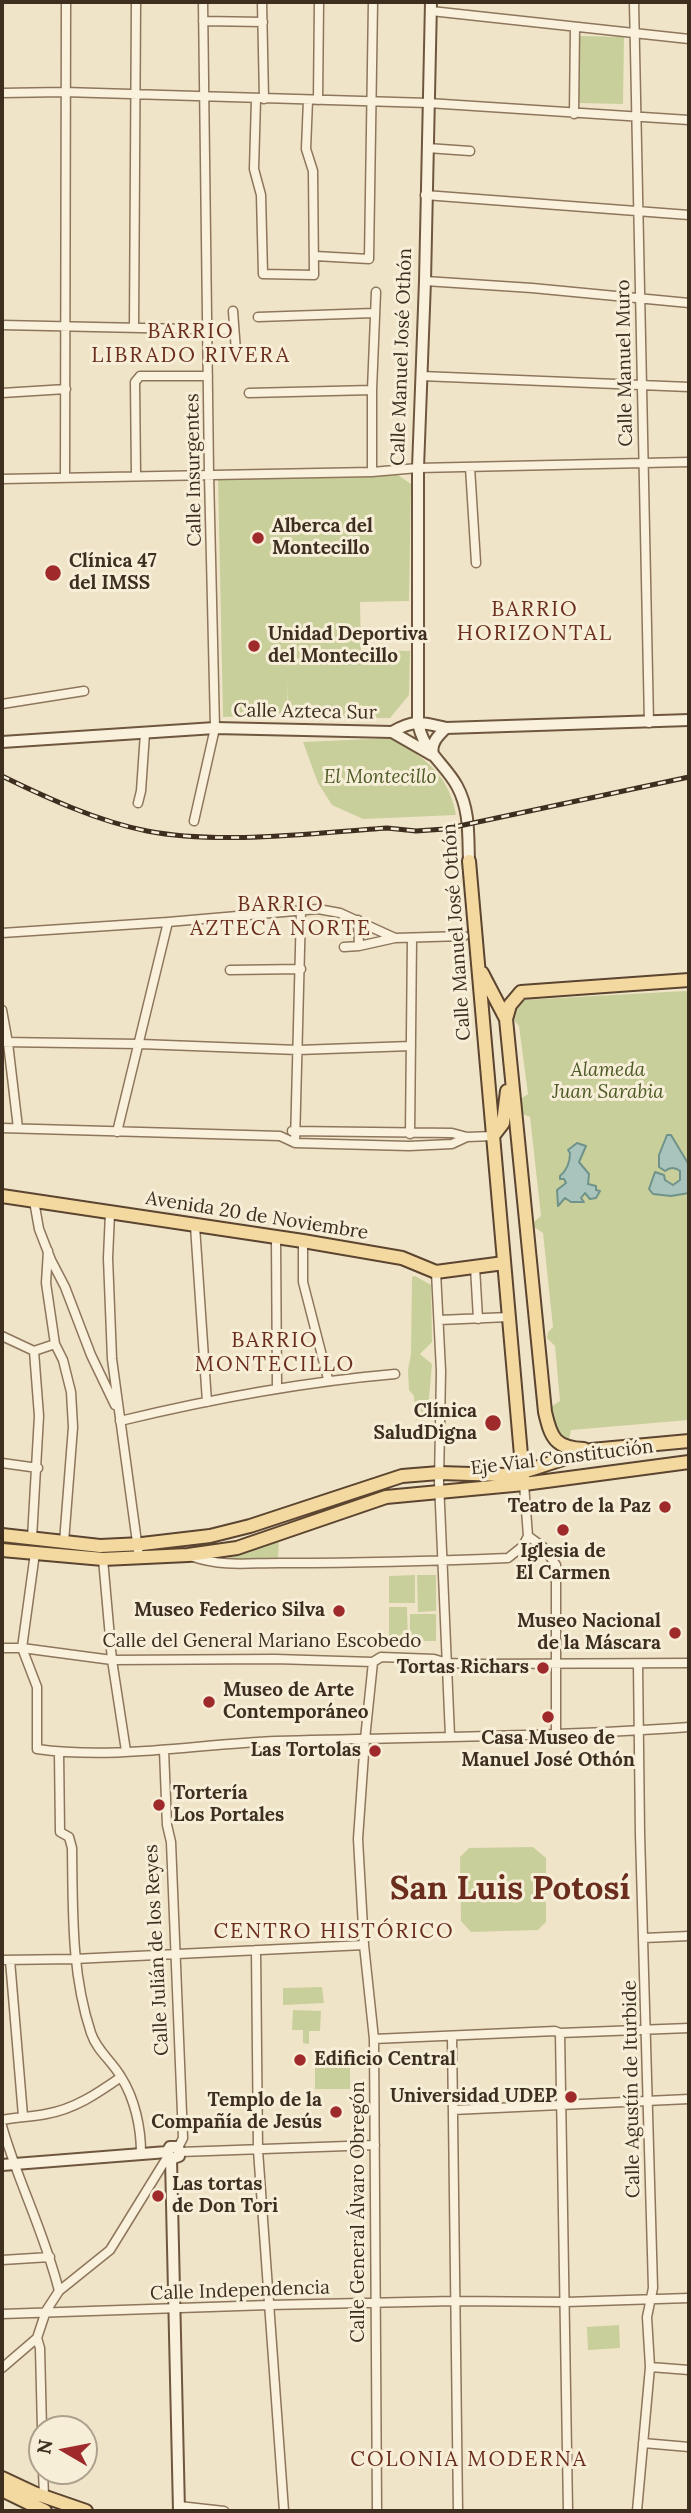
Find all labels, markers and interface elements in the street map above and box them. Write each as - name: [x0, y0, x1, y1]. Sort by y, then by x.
- street label: Calle Manuel José Othón: [387, 248, 417, 466]
- street label: Calle Manuel Muro: [612, 279, 638, 447]
- district label: BARRIO LIBRADO RIVERA: [93, 319, 289, 369]
- street label: Calle Insurgentes: [181, 393, 207, 547]
- place label: Alberca del Montecillo: [272, 516, 373, 560]
- marker: Alberca del Montecillo: [250, 530, 266, 546]
- place label: Clínica 47 del IMSS: [69, 551, 157, 595]
- marker: Clínica 47 del IMSS: [43, 563, 63, 583]
- district label: BARRIO HORIZONTAL: [458, 597, 612, 647]
- place label: Unidad Deportiva del Montecillo: [268, 624, 428, 668]
- marker: Unidad Deportiva del Montecillo: [246, 638, 262, 654]
- street label: Calle Azteca Sur: [233, 699, 377, 725]
- park label: El Montecillo: [324, 767, 436, 789]
- street label: Calle Manuel José Othón: [438, 822, 476, 1042]
- district label: BARRIO AZTECA NORTE: [192, 892, 370, 942]
- park label: Alameda Juan Sarabia: [552, 1060, 664, 1104]
- street label: Avenida 20 de Noviembre: [144, 1187, 370, 1245]
- district label: BARRIO MONTECILLO: [196, 1328, 354, 1378]
- place label: Clínica SaludDigna: [374, 1401, 477, 1445]
- marker: Clínica SaludDigna: [483, 1413, 503, 1433]
- street label: Eje Vial Constitución: [469, 1435, 655, 1481]
- place label: Teatro de la Paz: [508, 1496, 651, 1518]
- marker: Teatro de la Paz: [657, 1499, 673, 1515]
- marker: Iglesia de El Carmen: [555, 1522, 571, 1538]
- place label: Iglesia de El Carmen: [516, 1541, 610, 1585]
- place label: Museo Federico Silva: [134, 1600, 325, 1622]
- marker: Museo Federico Silva: [331, 1603, 347, 1619]
- place label: Museo Nacional de la Máscara: [517, 1611, 661, 1655]
- marker: Museo Nacional de la Máscara: [667, 1625, 683, 1641]
- street label: Calle del General Mariano Escobedo: [103, 1631, 421, 1653]
- place label: Tortas Richars: [397, 1657, 529, 1679]
- marker: Tortas Richars: [535, 1660, 551, 1676]
- place label: Museo de Arte Contemporáneo: [223, 1680, 369, 1724]
- marker: Museo de Arte Contemporáneo: [201, 1694, 217, 1710]
- marker: Casa Museo de Manuel José Othón: [540, 1709, 556, 1725]
- place label: Casa Museo de Manuel José Othón: [461, 1728, 635, 1772]
- place label: Las Tortolas: [250, 1740, 361, 1762]
- marker: Las Tortolas: [367, 1743, 383, 1759]
- place label: Tortería Los Portales: [173, 1783, 284, 1827]
- marker: Tortería Los Portales: [151, 1797, 167, 1813]
- street label: Calle Julián de los Reyes: [140, 1844, 174, 2056]
- district label: San Luis Potosí: [390, 1870, 630, 1910]
- district label: CENTRO HISTÓRICO: [215, 1919, 453, 1945]
- street label: Calle Agustín de Iturbide: [619, 1980, 645, 2198]
- place label: Edificio Central: [314, 2049, 456, 2071]
- marker: Edificio Central: [292, 2052, 308, 2068]
- street label: Calle General Álvaro Obregón: [348, 2081, 370, 2343]
- place label: Universidad UDEP: [390, 2086, 557, 2108]
- marker: Universidad UDEP: [563, 2089, 579, 2105]
- place label: Templo de la Compañía de Jesús: [151, 2090, 322, 2134]
- marker: Templo de la Compañía de Jesús: [328, 2104, 344, 2120]
- place label: Las tortas de Don Tori: [172, 2174, 278, 2218]
- marker: Las tortas de Don Tori: [150, 2188, 166, 2204]
- street label: Calle Independencia: [150, 2276, 330, 2306]
- north arrow: [28, 2415, 98, 2485]
- text: N: [31, 2437, 57, 2456]
- district label: COLONIA MODERNA: [352, 2447, 586, 2473]

